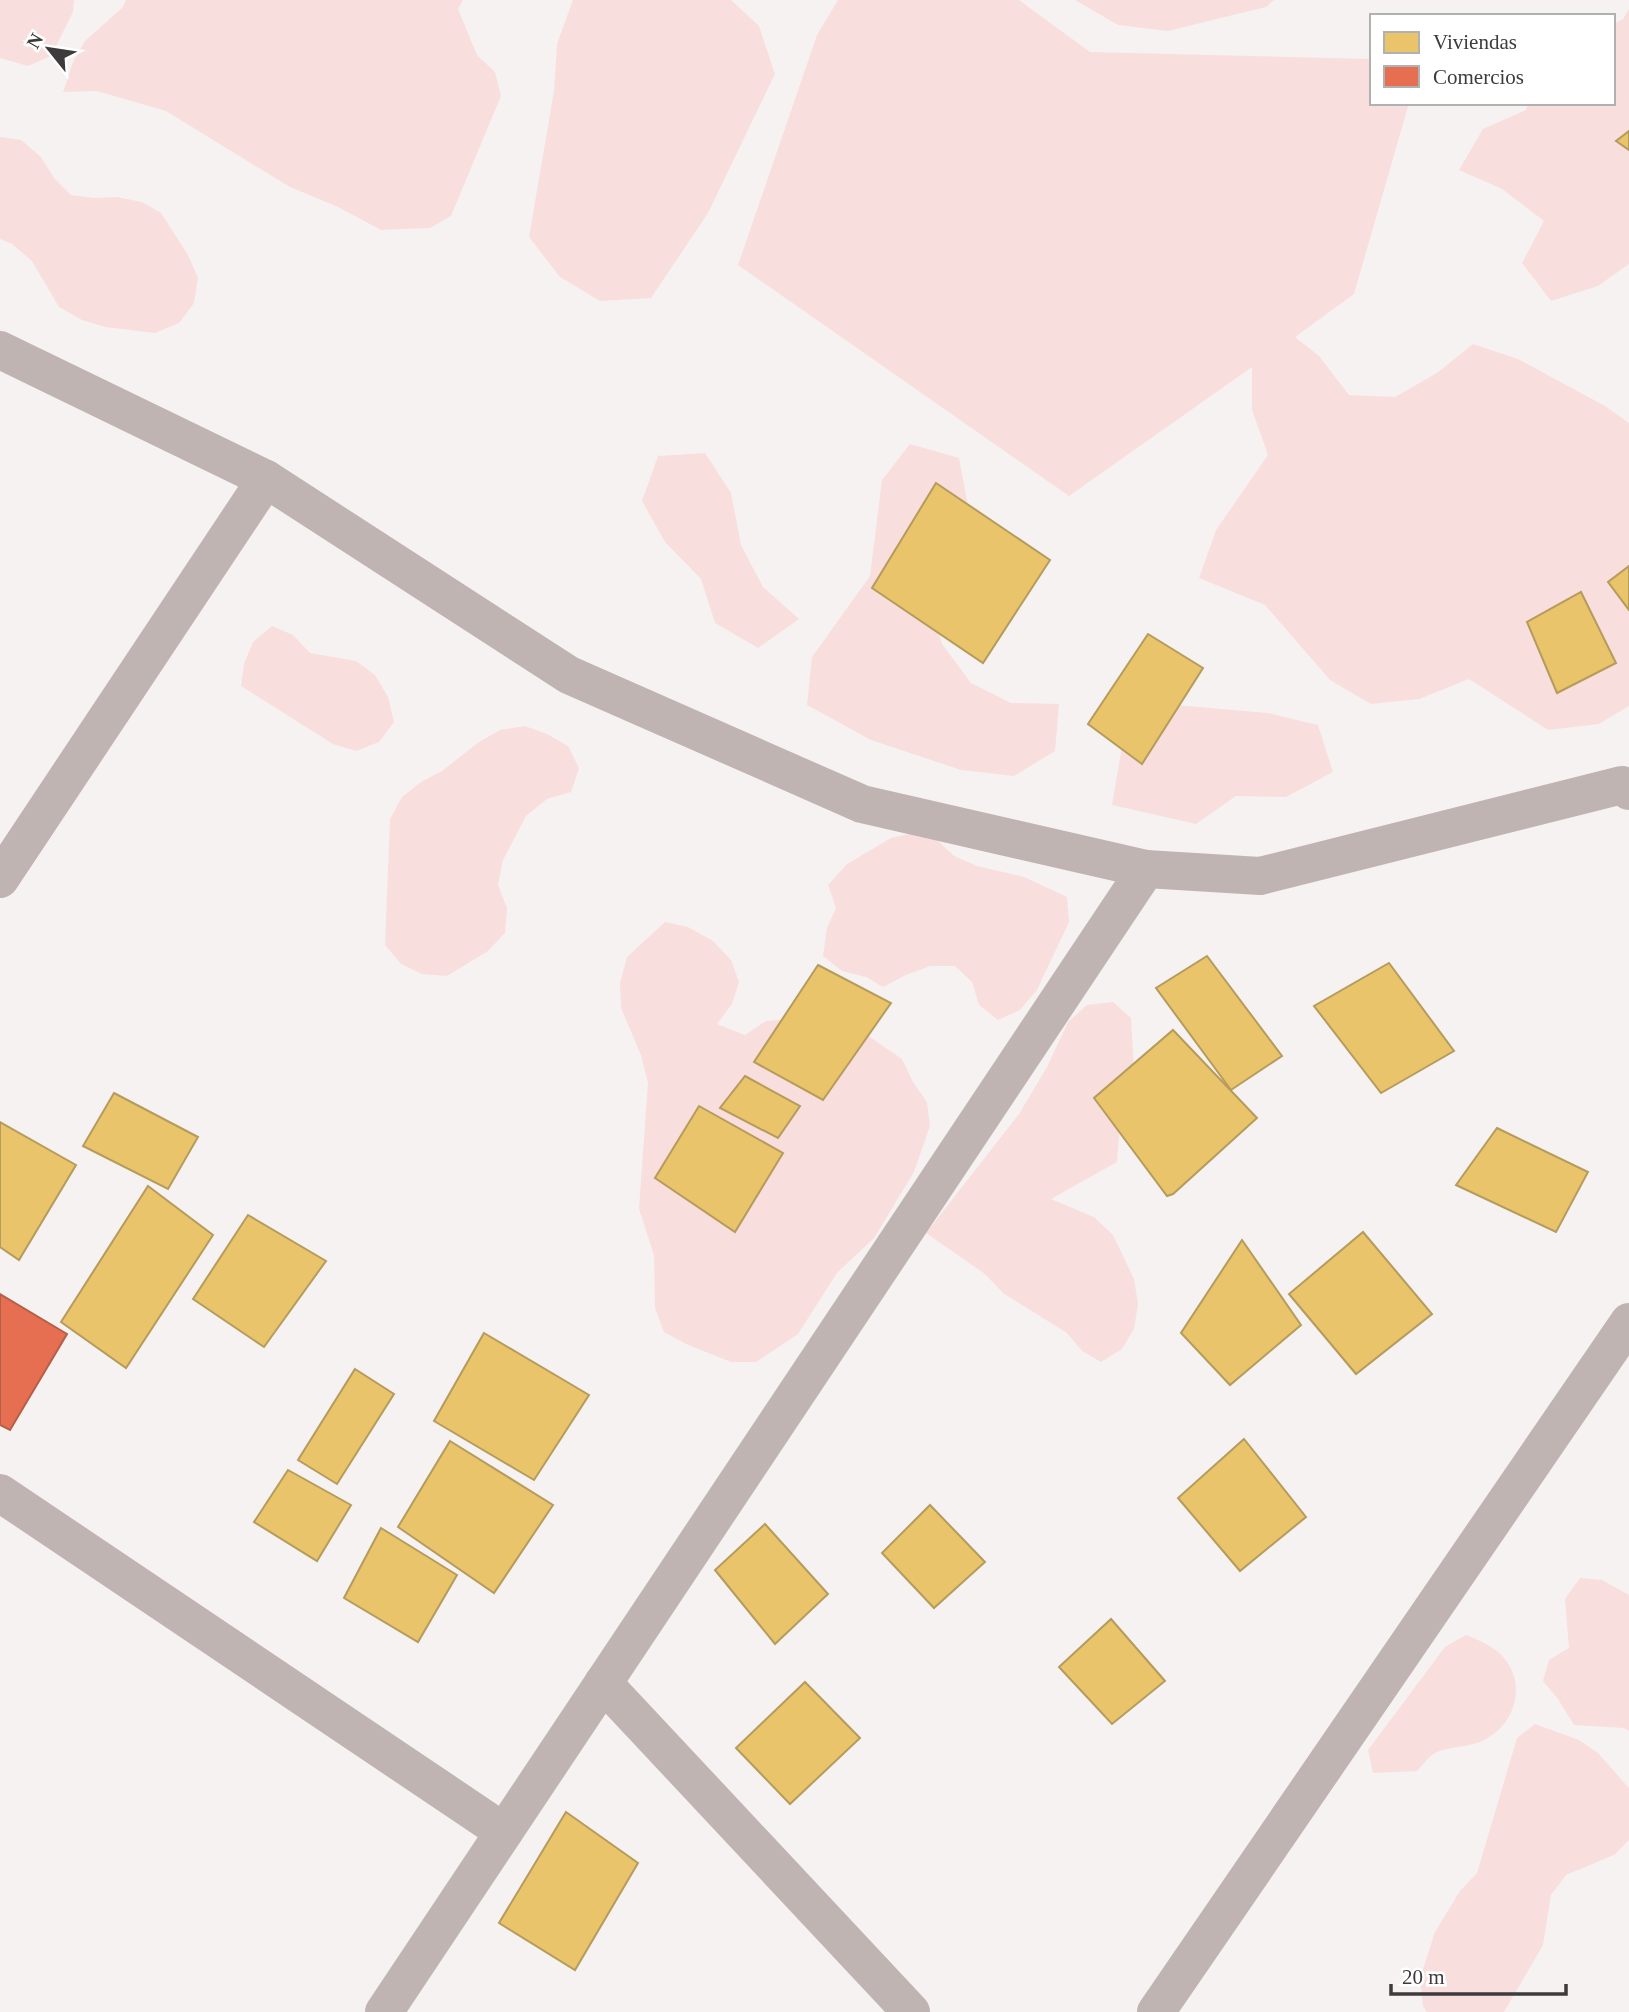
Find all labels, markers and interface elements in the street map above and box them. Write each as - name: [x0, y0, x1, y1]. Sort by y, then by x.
- north arrow: [14, 14, 84, 84]
- legend: [1370, 14, 1615, 105]
- text: N: [22, 29, 47, 52]
- text: Viviendas: [1433, 30, 1517, 54]
- text: Comercios: [1433, 65, 1524, 89]
- scale bar: [1391, 1952, 1566, 1996]
- text: 20 m: [1402, 1965, 1445, 1989]

